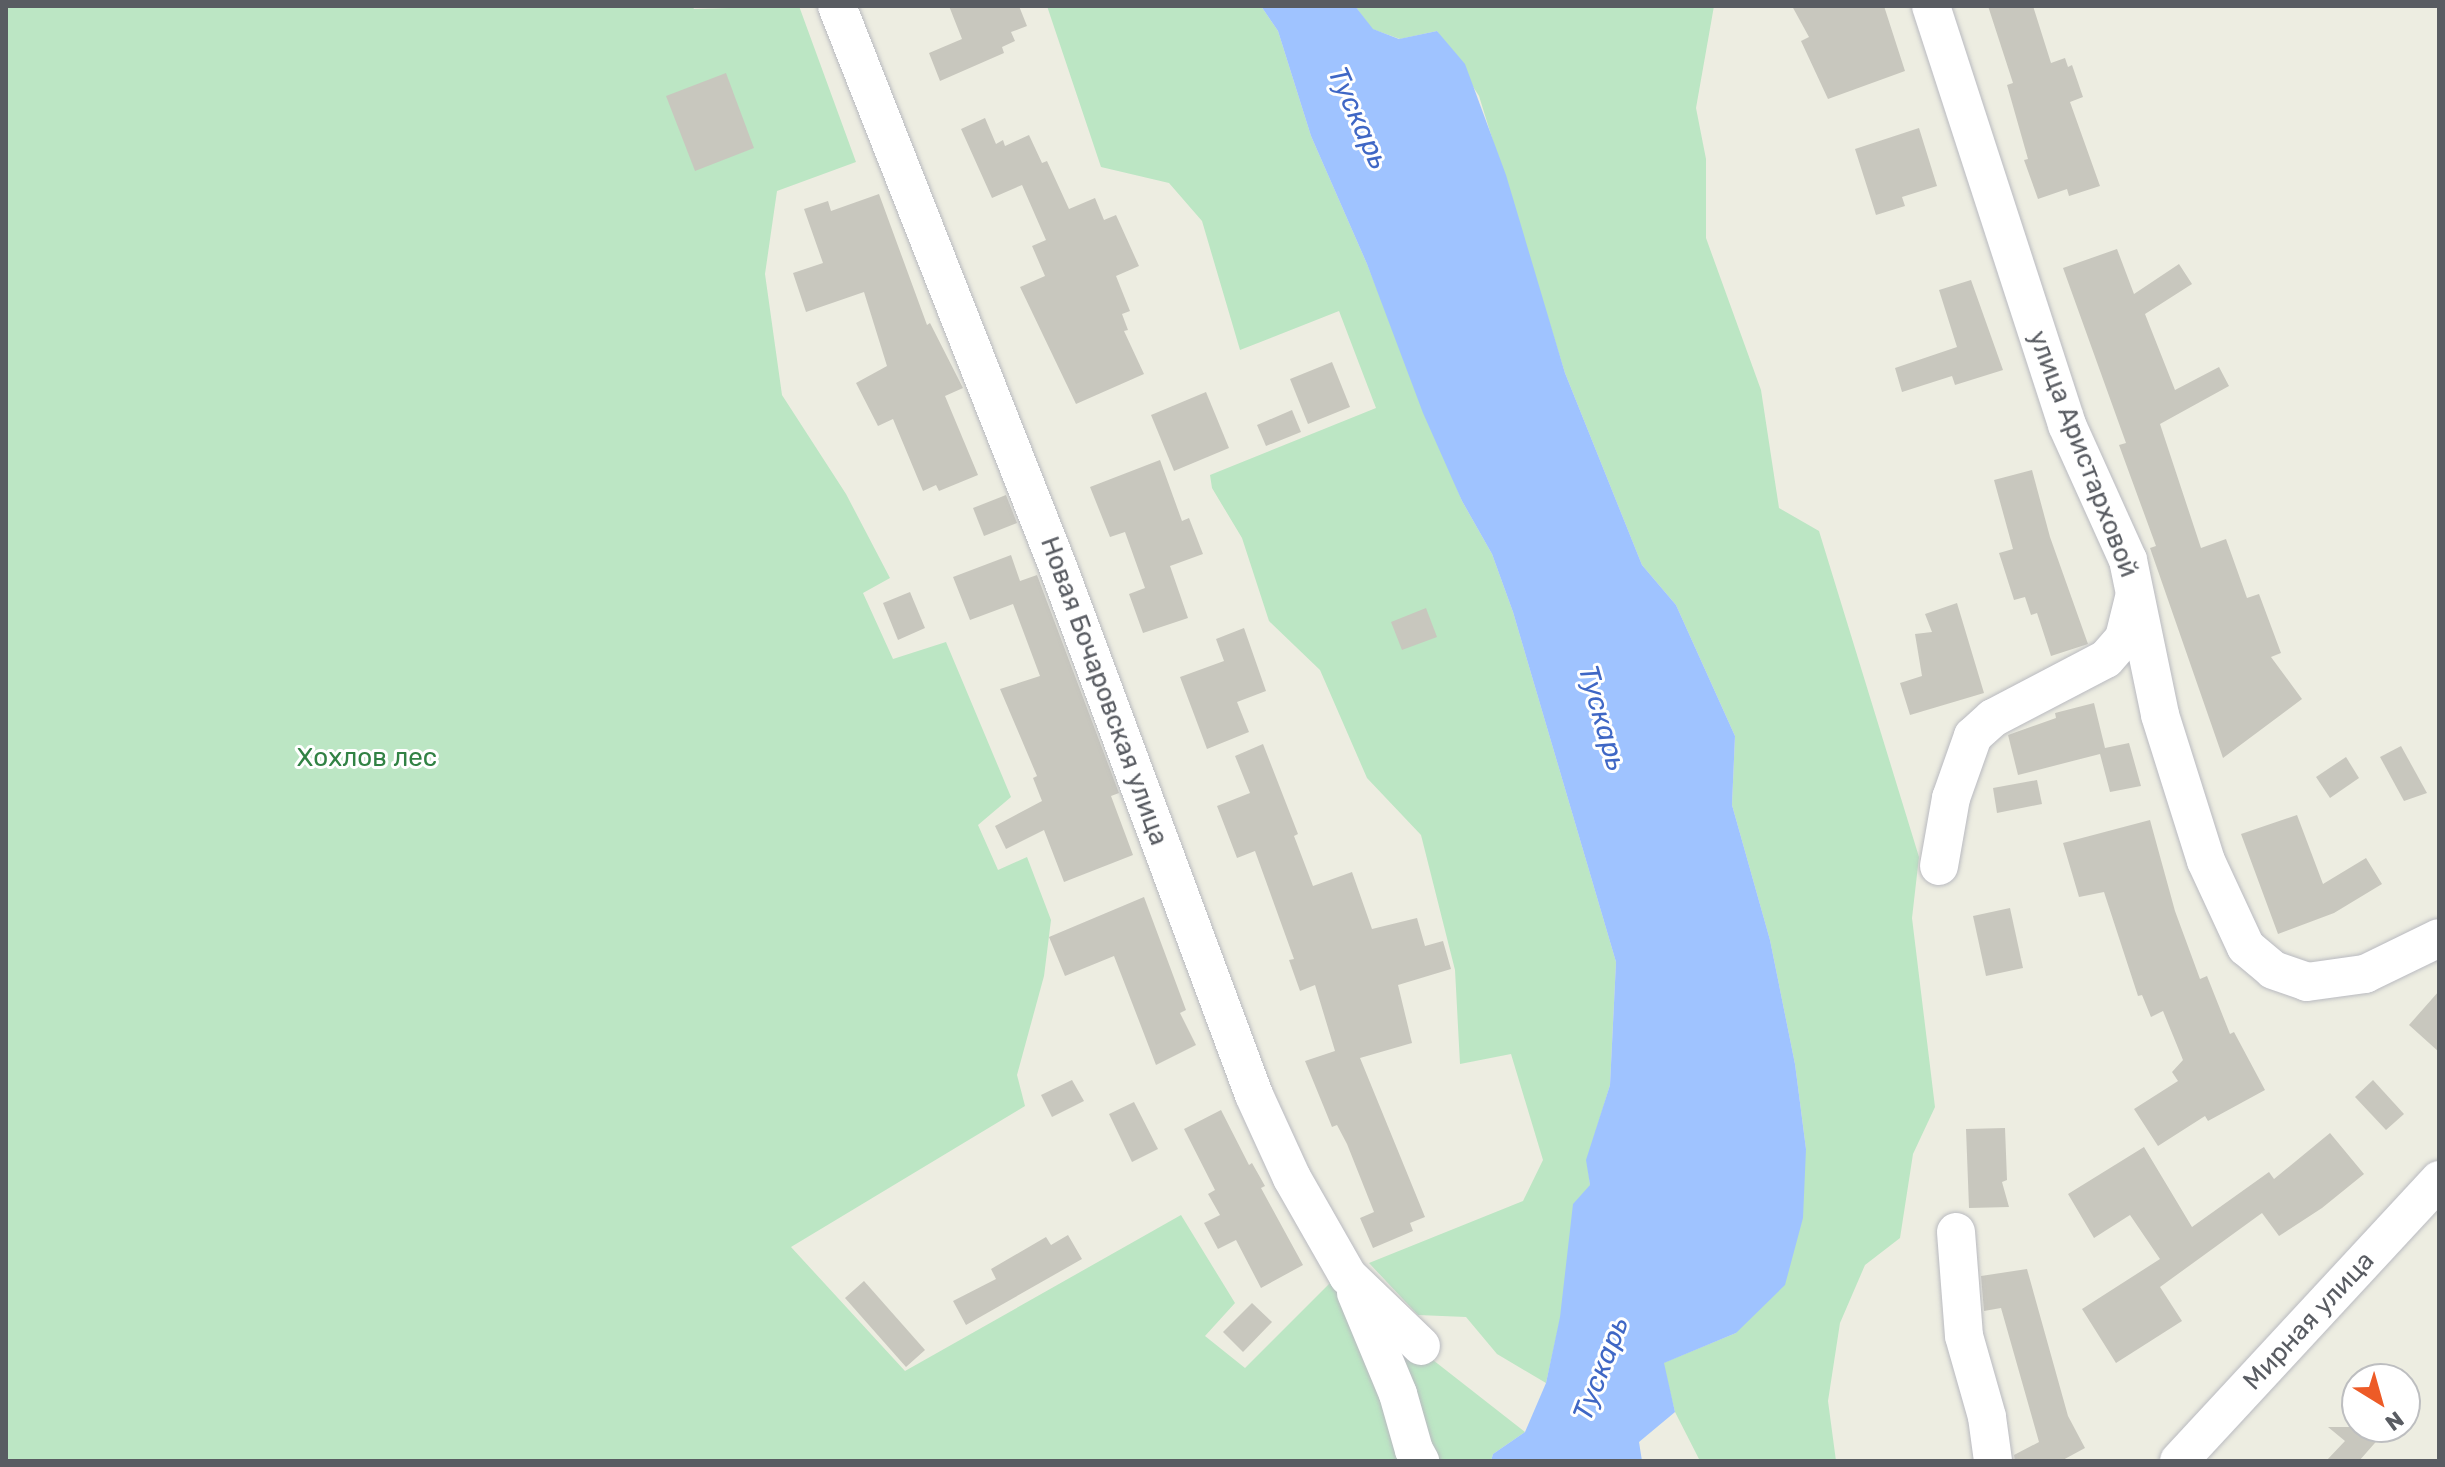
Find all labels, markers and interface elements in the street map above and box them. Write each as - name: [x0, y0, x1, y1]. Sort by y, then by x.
- water label: Тускарь: [1321, 62, 1395, 174]
- street label: улица Аристарховой: [2022, 326, 2144, 582]
- street label: Новая Бочаровская улица: [1034, 532, 1174, 850]
- water label: Тускарь: [1571, 661, 1633, 775]
- park label: Хохлов лес: [297, 742, 437, 774]
- street label: Мирная улица: [2237, 1245, 2381, 1397]
- water label: Тускарь: [1566, 1312, 1636, 1426]
- north arrow: [2341, 1363, 2421, 1443]
- text: N: [2380, 1405, 2409, 1437]

